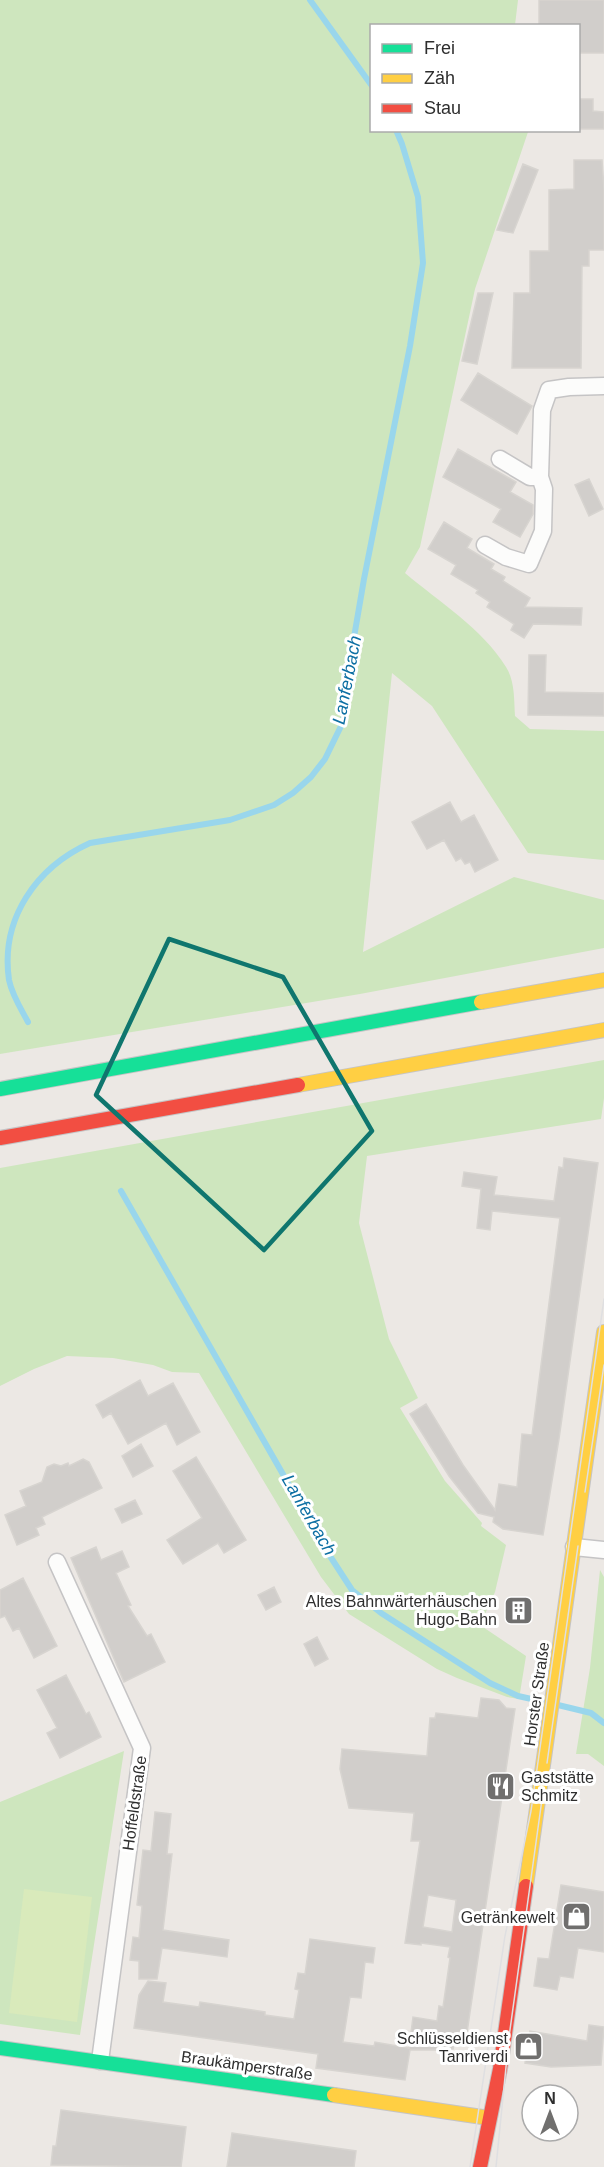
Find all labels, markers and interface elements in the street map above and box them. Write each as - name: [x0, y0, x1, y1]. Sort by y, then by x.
- legend: [370, 24, 580, 132]
- text: Frei: [424, 38, 455, 58]
- text: Zäh: [424, 68, 455, 88]
- text: Stau: [424, 98, 461, 118]
- water label: Lanferbach: [329, 634, 365, 726]
- water label: Lanferbach: [278, 1471, 340, 1559]
- place label: Altes Bahnwärterhäuschen Hugo-Bahn: [306, 1593, 497, 1628]
- building icon: Altes Bahnwärterhäuschen Hugo-Bahn: [502, 1594, 534, 1626]
- street label: Horster Straße: [521, 1641, 552, 1747]
- street label: Hoffeldstraße: [119, 1754, 150, 1852]
- place label: Gaststätte Schmitz: [521, 1769, 594, 1804]
- restaurant icon: Gaststätte Schmitz: [484, 1770, 516, 1802]
- shop icon: Getränkewelt: [560, 1901, 592, 1933]
- place label: Getränkewelt: [461, 1909, 556, 1926]
- place label: Schlüsseldienst Tanriverdi: [397, 2030, 509, 2065]
- shop icon: Schlüsseldienst Tanriverdi: [513, 2031, 545, 2063]
- street label: Braukämperstraße: [180, 2048, 314, 2083]
- north arrow: [520, 2083, 580, 2143]
- text: N: [544, 2090, 556, 2107]

